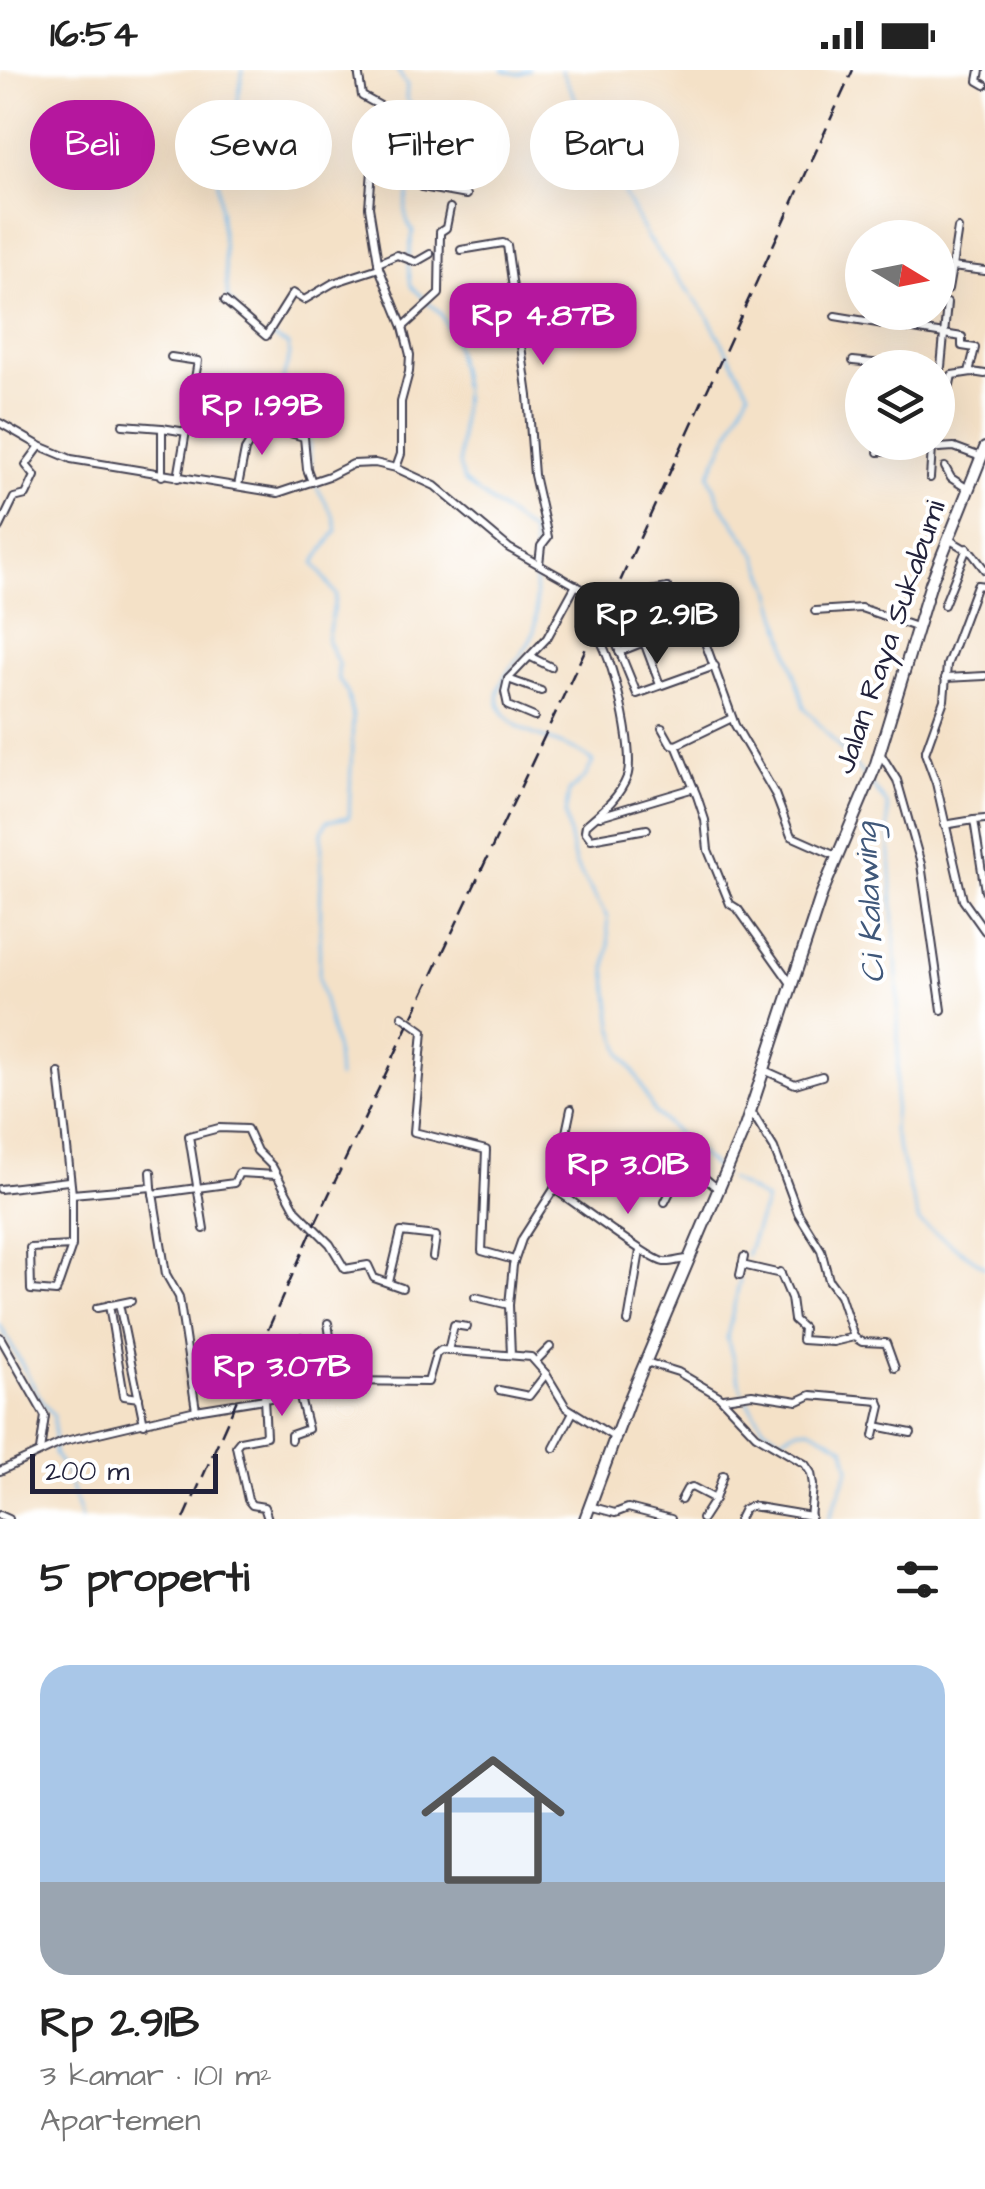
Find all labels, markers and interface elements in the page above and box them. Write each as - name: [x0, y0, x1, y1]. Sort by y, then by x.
- text: 16:54: [50, 9, 138, 61]
- chip: Beli: [30, 100, 155, 190]
- chip: Sewa: [175, 100, 332, 190]
- chip: Filter: [352, 100, 510, 190]
- chip: Baru: [530, 100, 679, 190]
- north arrow: [845, 220, 955, 330]
- map controls: [845, 220, 955, 460]
- pin: Rp 4.87B: [440, 283, 646, 368]
- text: Rp 4.87B: [472, 293, 614, 338]
- button: layers: [845, 350, 955, 460]
- pin: Rp 1.99B: [159, 373, 365, 458]
- text: Rp 1.99B: [201, 383, 323, 428]
- street label: Jalan Raya Sukabumi: [823, 494, 958, 780]
- pin: Rp 2.91B: [554, 582, 760, 667]
- text: Rp 2.91B: [596, 592, 718, 637]
- water label: Ci Kalawing: [843, 819, 898, 984]
- pin: Rp 3.01B: [525, 1132, 731, 1217]
- text: Rp 3.01B: [567, 1142, 689, 1187]
- pin: Rp 3.07B: [179, 1334, 385, 1419]
- text: Rp 3.07B: [214, 1344, 350, 1389]
- scale bar: [30, 1449, 218, 1494]
- text: 200 m: [45, 1452, 129, 1491]
- text: 5 properti: [40, 1550, 249, 1608]
- icon: filters: [890, 1552, 945, 1607]
- icon: home: [403, 1730, 583, 1910]
- text: Rp 2.91B: [40, 1995, 199, 2053]
- text: 3 kamar · 101 m²: [40, 2053, 272, 2098]
- text: Apartemen: [40, 2098, 201, 2143]

